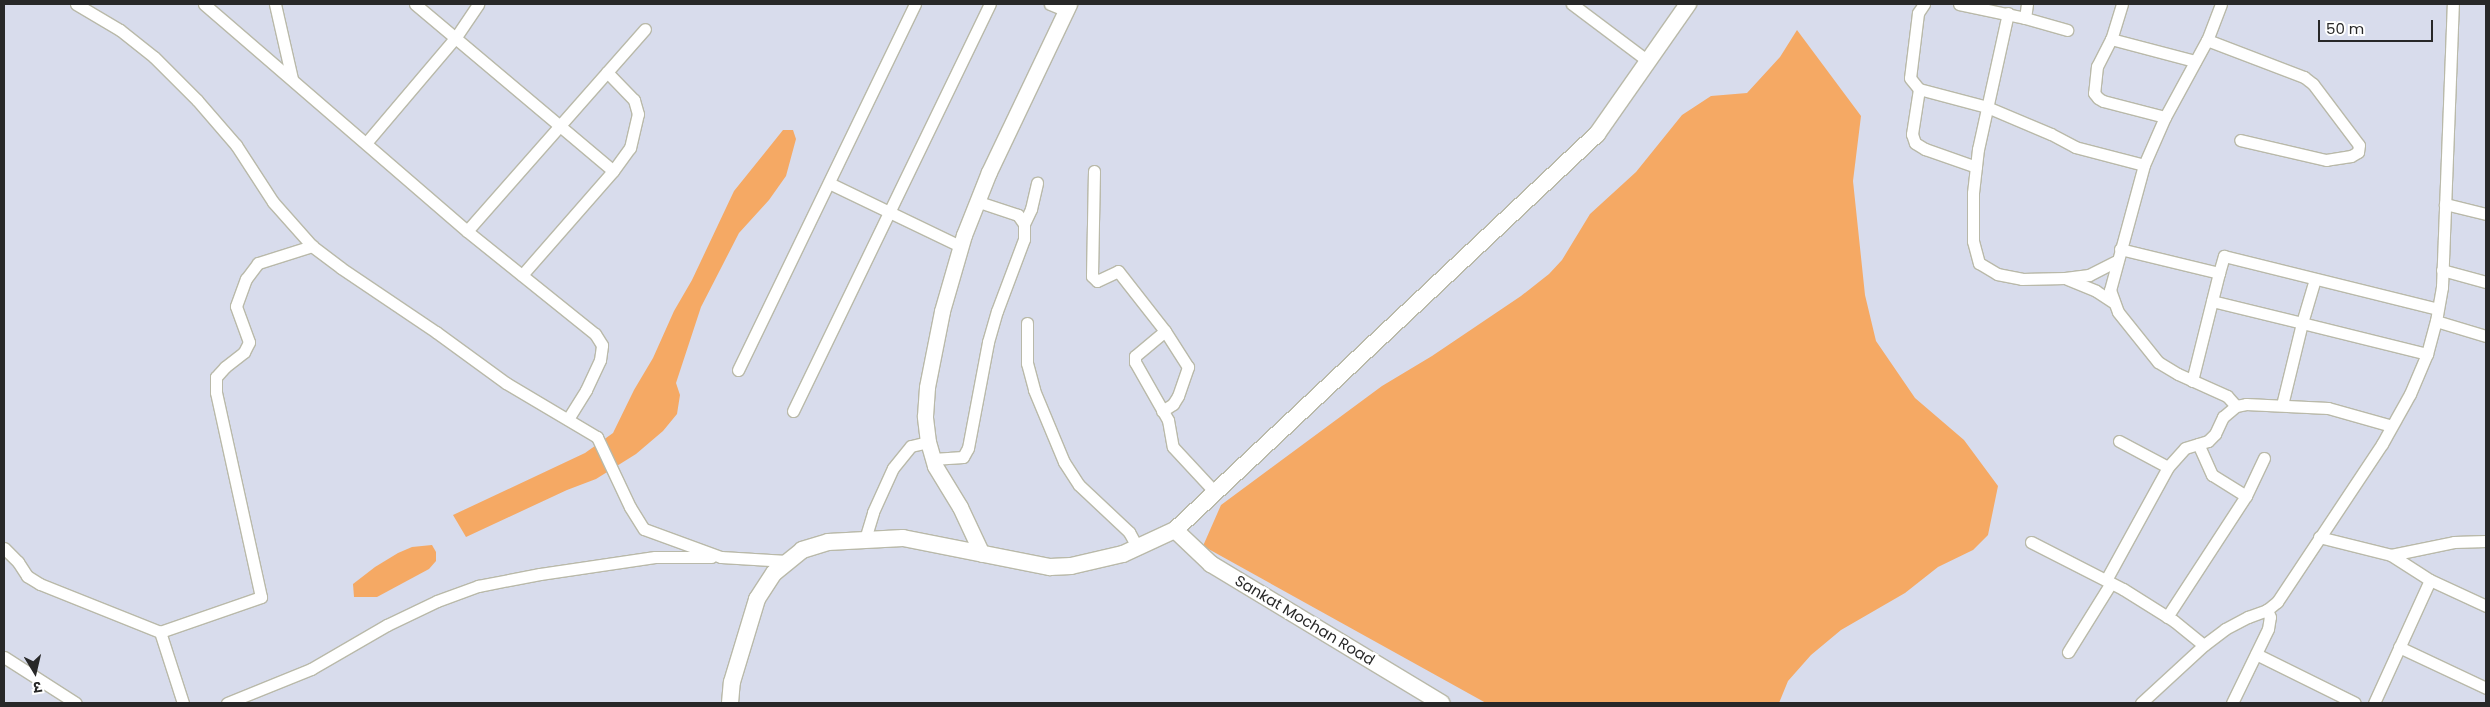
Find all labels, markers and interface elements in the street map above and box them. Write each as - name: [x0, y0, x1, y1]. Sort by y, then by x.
- scale bar: [2320, 10, 2435, 42]
- text: 50 m: [2326, 18, 2364, 39]
- street label: Sankat Mochan Road: [1232, 571, 1378, 669]
- north arrow: [10, 647, 60, 697]
- text: उ: [32, 676, 43, 697]

